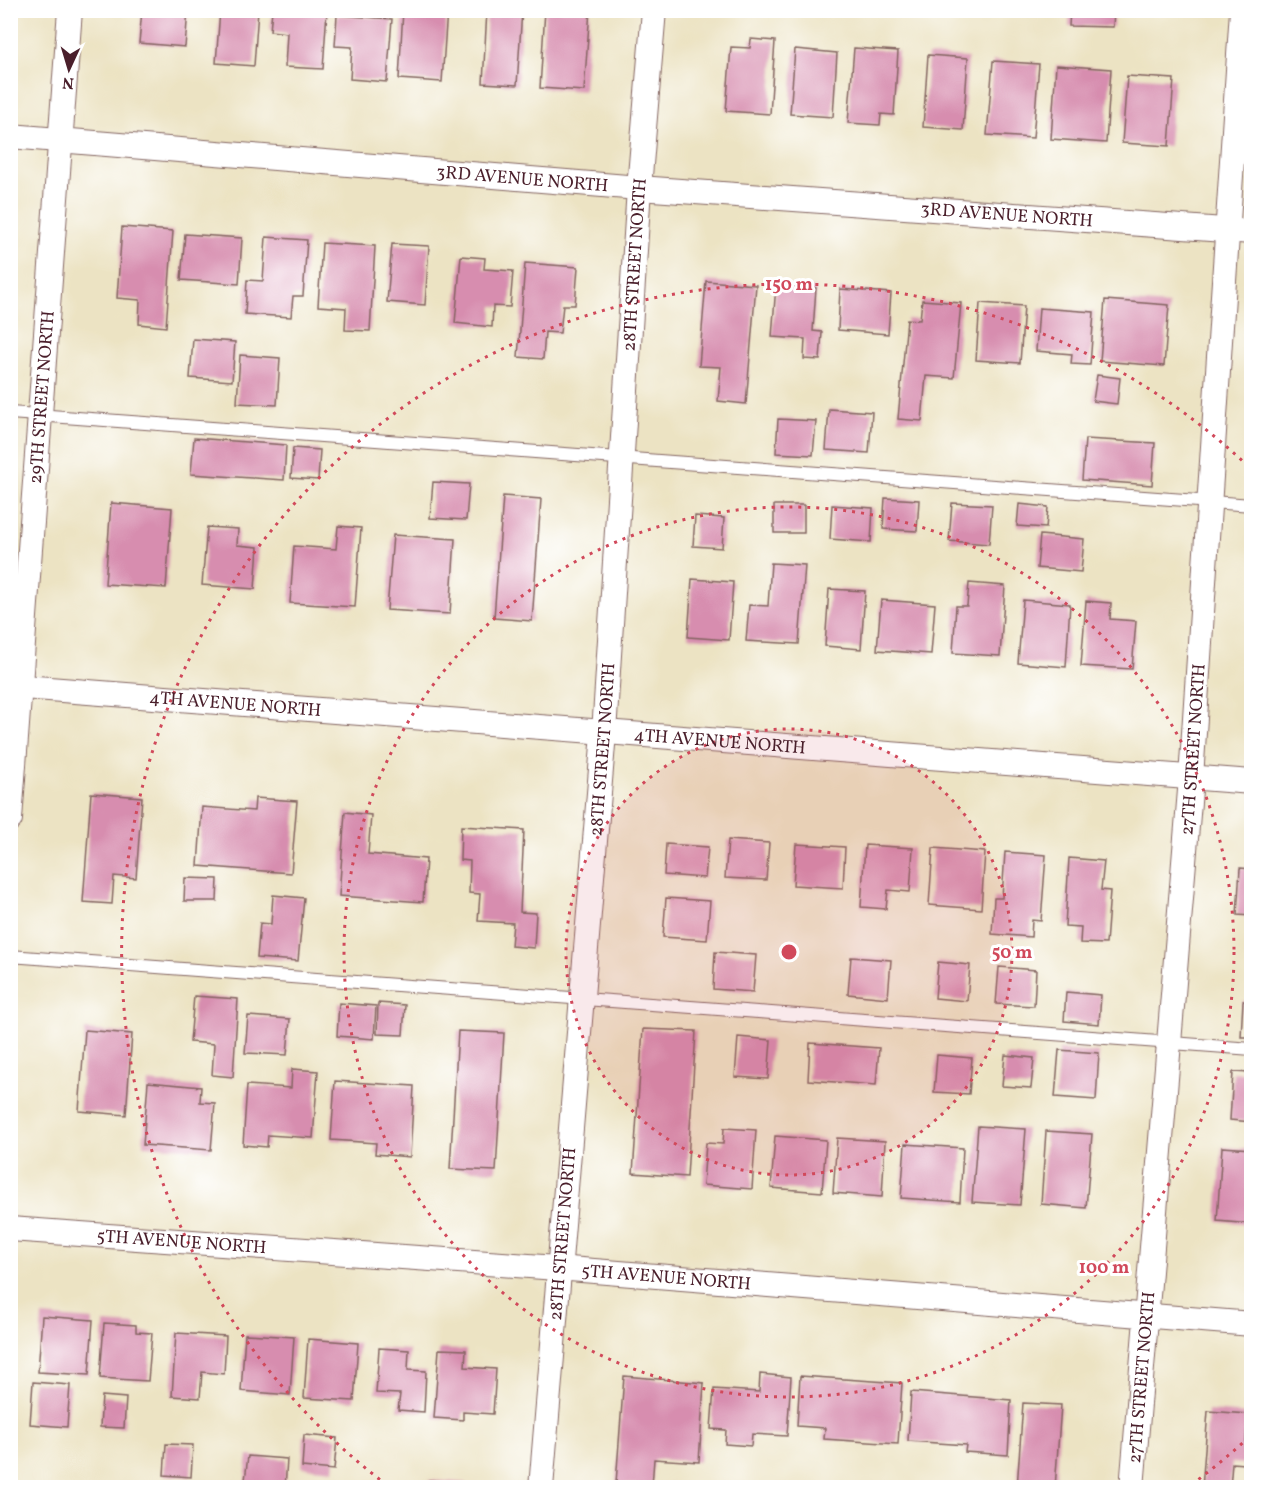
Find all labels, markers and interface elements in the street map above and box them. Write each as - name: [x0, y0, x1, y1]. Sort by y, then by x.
- north arrow: [39, 39, 99, 99]
- text: N: [61, 71, 75, 93]
- street label: 3RD AVENUE NORTH: [435, 160, 609, 199]
- street label: 28TH STREET NORTH: [618, 177, 654, 352]
- street label: 3RD AVENUE NORTH: [920, 197, 1094, 235]
- text: 150 m: [765, 273, 813, 298]
- street label: 29TH STREET NORTH: [24, 310, 62, 485]
- street label: 28TH STREET NORTH: [584, 662, 622, 837]
- street label: 27TH STREET NORTH: [1175, 663, 1213, 837]
- street label: 4TH AVENUE NORTH: [148, 686, 322, 724]
- street label: 4TH AVENUE NORTH: [633, 723, 807, 761]
- text: 50 m: [992, 941, 1032, 966]
- centre of rings: [779, 942, 799, 962]
- street label: 28TH STREET NORTH: [544, 1146, 583, 1322]
- street label: 5TH AVENUE NORTH: [96, 1224, 267, 1261]
- text: 100 m: [1079, 1256, 1129, 1281]
- street label: 5TH AVENUE NORTH: [580, 1259, 752, 1298]
- street label: 27TH STREET NORTH: [1123, 1291, 1162, 1464]

